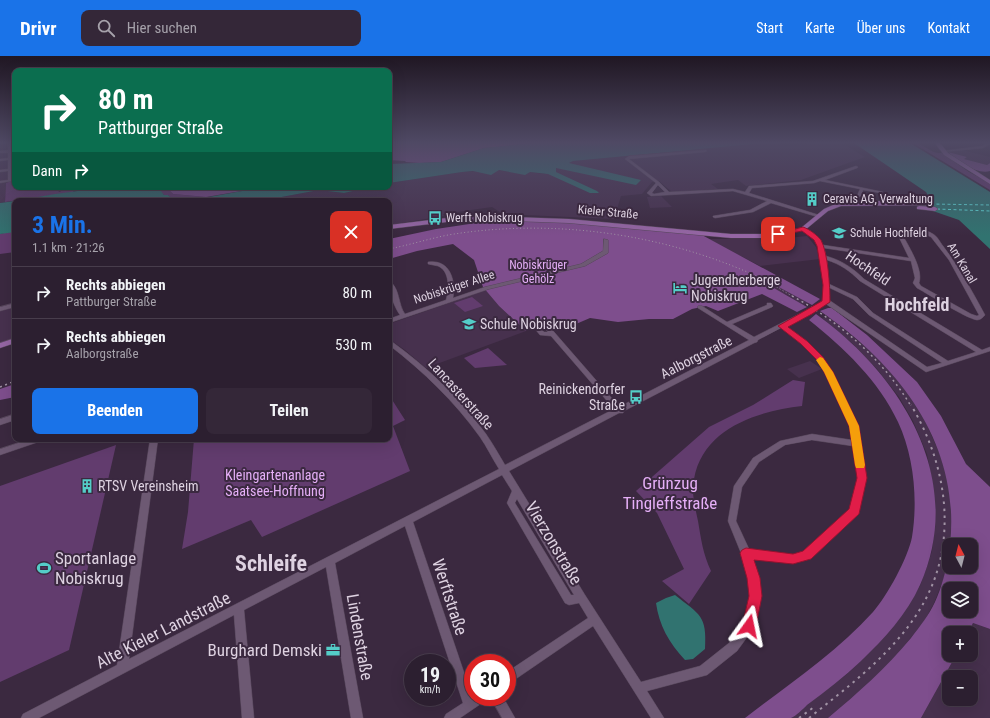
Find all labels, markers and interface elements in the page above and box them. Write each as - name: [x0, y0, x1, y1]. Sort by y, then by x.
- search box: [81, 10, 361, 46]
- text: Drivr: [20, 17, 57, 40]
- icon: search: [95, 17, 117, 39]
- text: Hier suchen: [127, 19, 197, 37]
- text: Start: [756, 20, 783, 36]
- text: Karte: [805, 20, 835, 36]
- text: Über uns: [857, 20, 905, 36]
- text: Kontakt: [927, 20, 970, 36]
- text: 80 m: [98, 83, 154, 116]
- icon: right: [32, 84, 84, 136]
- text: Pattburger Straße: [98, 117, 223, 138]
- icon: right: [70, 160, 92, 182]
- text: Dann: [32, 162, 62, 180]
- building icon: Ceravis AG, Verwaltung: [804, 191, 820, 207]
- place label: Ceravis AG, Verwaltung: [823, 192, 933, 206]
- street label: Kieler Straße: [577, 202, 639, 222]
- bus stop icon: Werft Nobiskrug: [427, 210, 443, 226]
- text: 3 Min.: [32, 211, 93, 239]
- button: close: [330, 211, 372, 253]
- place label: Werft Nobiskrug: [446, 211, 523, 225]
- pin: [761, 217, 795, 251]
- icon: arrive: [767, 223, 789, 245]
- school or university icon: Schule Hochfeld: [831, 225, 847, 241]
- place label: Schule Hochfeld: [850, 226, 927, 240]
- text: 1.1 km · 21:26: [32, 240, 105, 255]
- street label: Am Kanal: [944, 240, 980, 286]
- street label: Hochfeld: [843, 247, 893, 289]
- park label: Nobiskrüger Gehölz: [509, 258, 567, 286]
- street label: Nobiskrüger Allee: [412, 267, 497, 307]
- place label: Jugendherberge Nobiskrug: [691, 272, 781, 304]
- text: Rechts abbiegen: [66, 276, 166, 294]
- hotel icon: Jugendherberge Nobiskrug: [672, 280, 688, 296]
- icon: right: [32, 282, 54, 304]
- text: 80 m: [342, 284, 372, 302]
- text: Pattburger Straße: [66, 294, 156, 309]
- district label: Hochfeld: [885, 294, 949, 315]
- school or university icon: Schule Nobiskrug: [461, 316, 477, 332]
- place label: Schule Nobiskrug: [480, 316, 577, 332]
- text: Rechts abbiegen: [66, 328, 166, 346]
- street label: Aalborgstraße: [658, 332, 735, 382]
- icon: right: [32, 334, 54, 356]
- text: 530 m: [335, 336, 372, 354]
- text: Aalborgstraße: [66, 346, 138, 361]
- street label: Lancasterstraße: [425, 355, 497, 433]
- place label: Reinickendorfer Straße: [538, 381, 625, 413]
- button: Beenden: [32, 388, 198, 434]
- button: Teilen: [206, 388, 372, 434]
- bus stop icon: Reinickendorfer Straße: [628, 389, 644, 405]
- park label: Kleingartenanlage Saatsee-Hoffnung: [225, 467, 325, 499]
- park label: Grünzug Tingleffstraße: [623, 473, 717, 513]
- building icon: RTSV Vereinsheim: [79, 478, 95, 494]
- place label: RTSV Vereinsheim: [98, 478, 199, 494]
- street label: Vierzonstraße: [521, 498, 587, 588]
- north arrow: [942, 538, 978, 574]
- map controls: [942, 538, 978, 706]
- place label: Sportanlage Nobiskrug: [55, 548, 136, 588]
- district label: Schleife: [235, 551, 307, 576]
- street label: Werftstraße: [428, 556, 472, 638]
- sports icon: Sportanlage Nobiskrug: [36, 560, 52, 576]
- button: layers: [942, 582, 978, 618]
- street label: Alte Kieler Landstraße: [92, 587, 234, 673]
- street label: Lindenstraße: [343, 592, 377, 682]
- position arrow: [728, 605, 770, 647]
- button: +: [942, 626, 978, 662]
- place label: Burghard Demski: [208, 640, 322, 660]
- office icon: Burghard Demski: [325, 642, 341, 658]
- speed limit sign: 30: [464, 654, 516, 706]
- text: 19: [420, 663, 440, 687]
- button: −: [942, 670, 978, 706]
- text: km/h: [420, 684, 440, 695]

